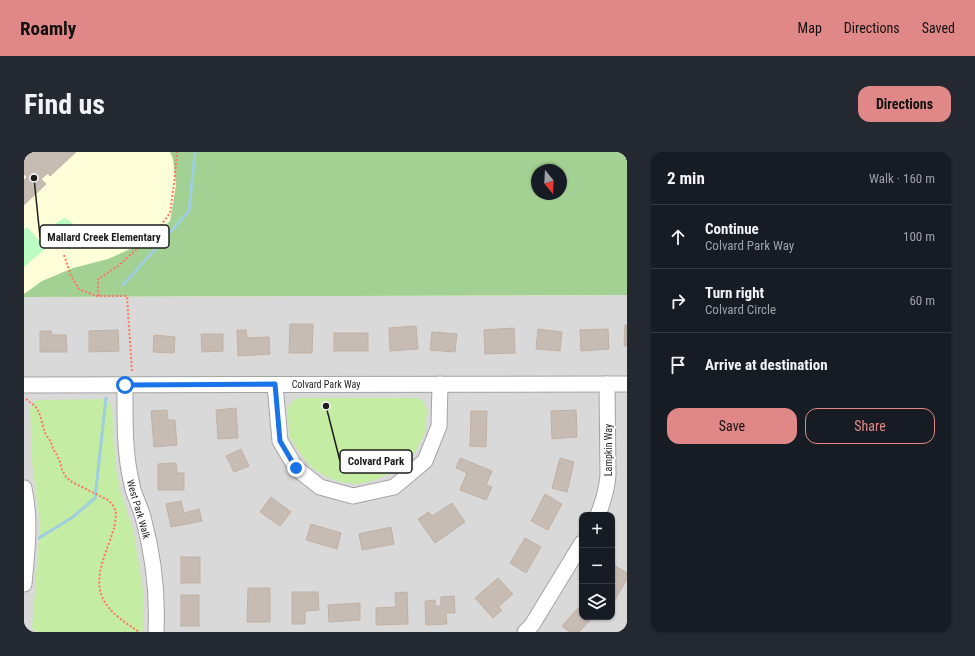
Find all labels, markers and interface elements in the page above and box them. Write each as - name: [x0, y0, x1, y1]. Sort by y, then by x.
- text: Roamly: [20, 17, 76, 40]
- text: Map: [798, 20, 822, 36]
- text: Directions: [844, 20, 900, 36]
- text: Saved: [922, 20, 955, 36]
- button: Directions: [858, 86, 951, 122]
- text: Find us: [24, 88, 105, 121]
- north arrow: [531, 164, 567, 200]
- text: 2 min: [667, 168, 705, 188]
- text: Walk · 160 m: [869, 171, 935, 186]
- text: Continue: [705, 220, 759, 238]
- callout: Mallard Creek Elementary: [40, 225, 169, 248]
- icon: ahead: [667, 226, 689, 248]
- text: 100 m: [903, 229, 935, 244]
- text: Mallard Creek Elementary: [47, 231, 161, 244]
- text: Colvard Park Way: [705, 238, 794, 253]
- text: Turn right: [705, 284, 764, 302]
- icon: right: [667, 290, 689, 312]
- text: 60 m: [909, 293, 935, 308]
- text: Colvard Circle: [705, 302, 776, 317]
- icon: arrive: [667, 354, 689, 376]
- text: Arrive at destination: [705, 356, 828, 374]
- route start: [116, 376, 134, 394]
- street label: Colvard Park Way: [292, 379, 360, 390]
- button: Save: [667, 408, 797, 444]
- button: Share: [805, 408, 935, 444]
- street label: Lampkin Way: [603, 424, 614, 476]
- callout: Colvard Park: [340, 450, 412, 473]
- text: Colvard Park: [348, 455, 405, 468]
- route end: [287, 459, 305, 477]
- street label: West Park Walk: [125, 478, 152, 541]
- map controls: [579, 512, 615, 620]
- button: +: [579, 512, 615, 548]
- button: −: [579, 548, 615, 584]
- button: layers: [579, 584, 615, 620]

